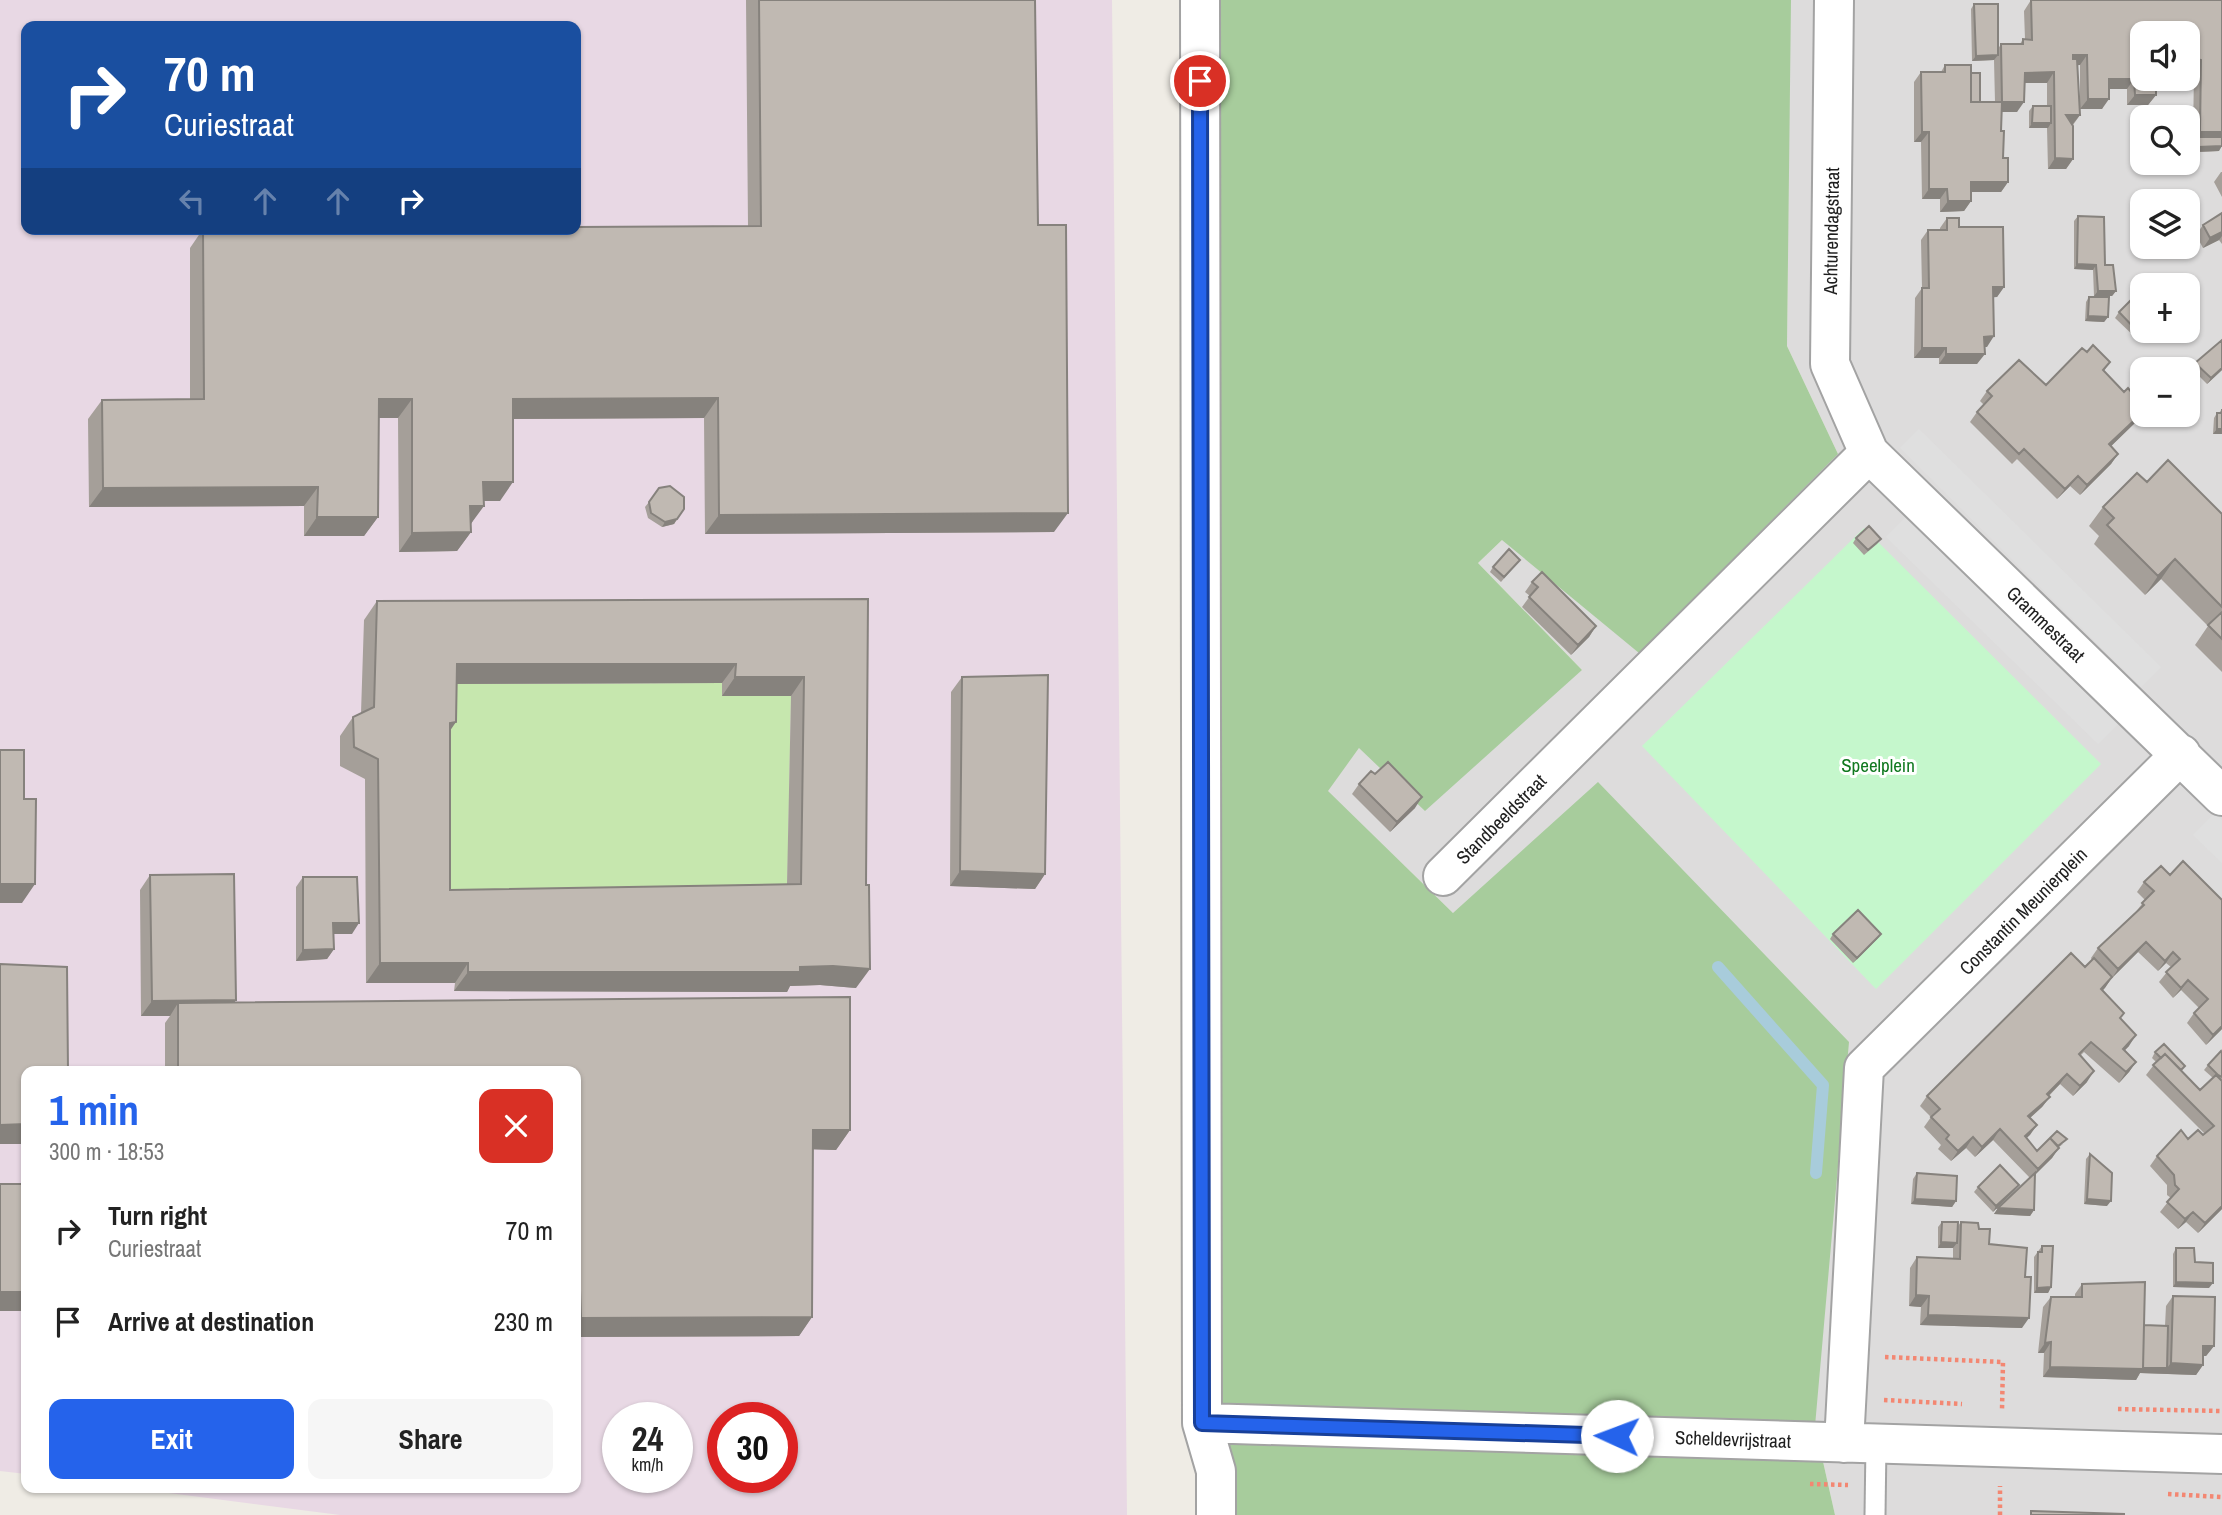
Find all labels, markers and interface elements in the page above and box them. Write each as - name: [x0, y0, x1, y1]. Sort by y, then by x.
- map controls: [2130, 21, 2200, 427]
- button: sound: [2130, 21, 2200, 91]
- text: 70 m: [164, 40, 256, 106]
- icon: right: [49, 49, 140, 140]
- pin: [1170, 51, 1230, 111]
- icon: arrive: [1181, 62, 1219, 100]
- text: Curiestraat: [164, 103, 294, 146]
- button: search: [2130, 105, 2200, 175]
- street label: Achturendagstraat: [1817, 166, 1845, 296]
- icon: left: [173, 182, 211, 220]
- icon: ahead: [246, 182, 284, 220]
- icon: ahead: [319, 182, 357, 220]
- icon: right: [392, 182, 430, 220]
- button: layers: [2130, 189, 2200, 259]
- button: +: [2130, 273, 2200, 343]
- button: −: [2130, 357, 2200, 427]
- street label: Grammestraat: [2001, 580, 2091, 668]
- park label: Speelplein: [1841, 752, 1915, 778]
- street label: Standbeeldstraat: [1450, 768, 1552, 870]
- street label: Constantin Meunierplein: [1953, 841, 2093, 981]
- text: 1 min: [49, 1082, 139, 1138]
- button: close: [479, 1089, 553, 1163]
- text: 300 m · 18:53: [49, 1136, 164, 1167]
- text: Turn right: [108, 1198, 207, 1233]
- icon: right: [49, 1212, 87, 1250]
- text: 70 m: [506, 1213, 553, 1248]
- text: Curiestraat: [108, 1233, 201, 1264]
- icon: arrive: [49, 1303, 87, 1341]
- text: Arrive at destination: [108, 1304, 314, 1339]
- text: 230 m: [494, 1304, 553, 1339]
- button: Exit: [49, 1399, 294, 1479]
- button: Share: [308, 1399, 553, 1479]
- position arrow: [1580, 1399, 1654, 1473]
- speed limit sign: 30: [707, 1402, 798, 1493]
- text: 24: [632, 1415, 663, 1462]
- street label: Scheldevrijstraat: [1675, 1424, 1792, 1454]
- text: km/h: [632, 1452, 664, 1477]

